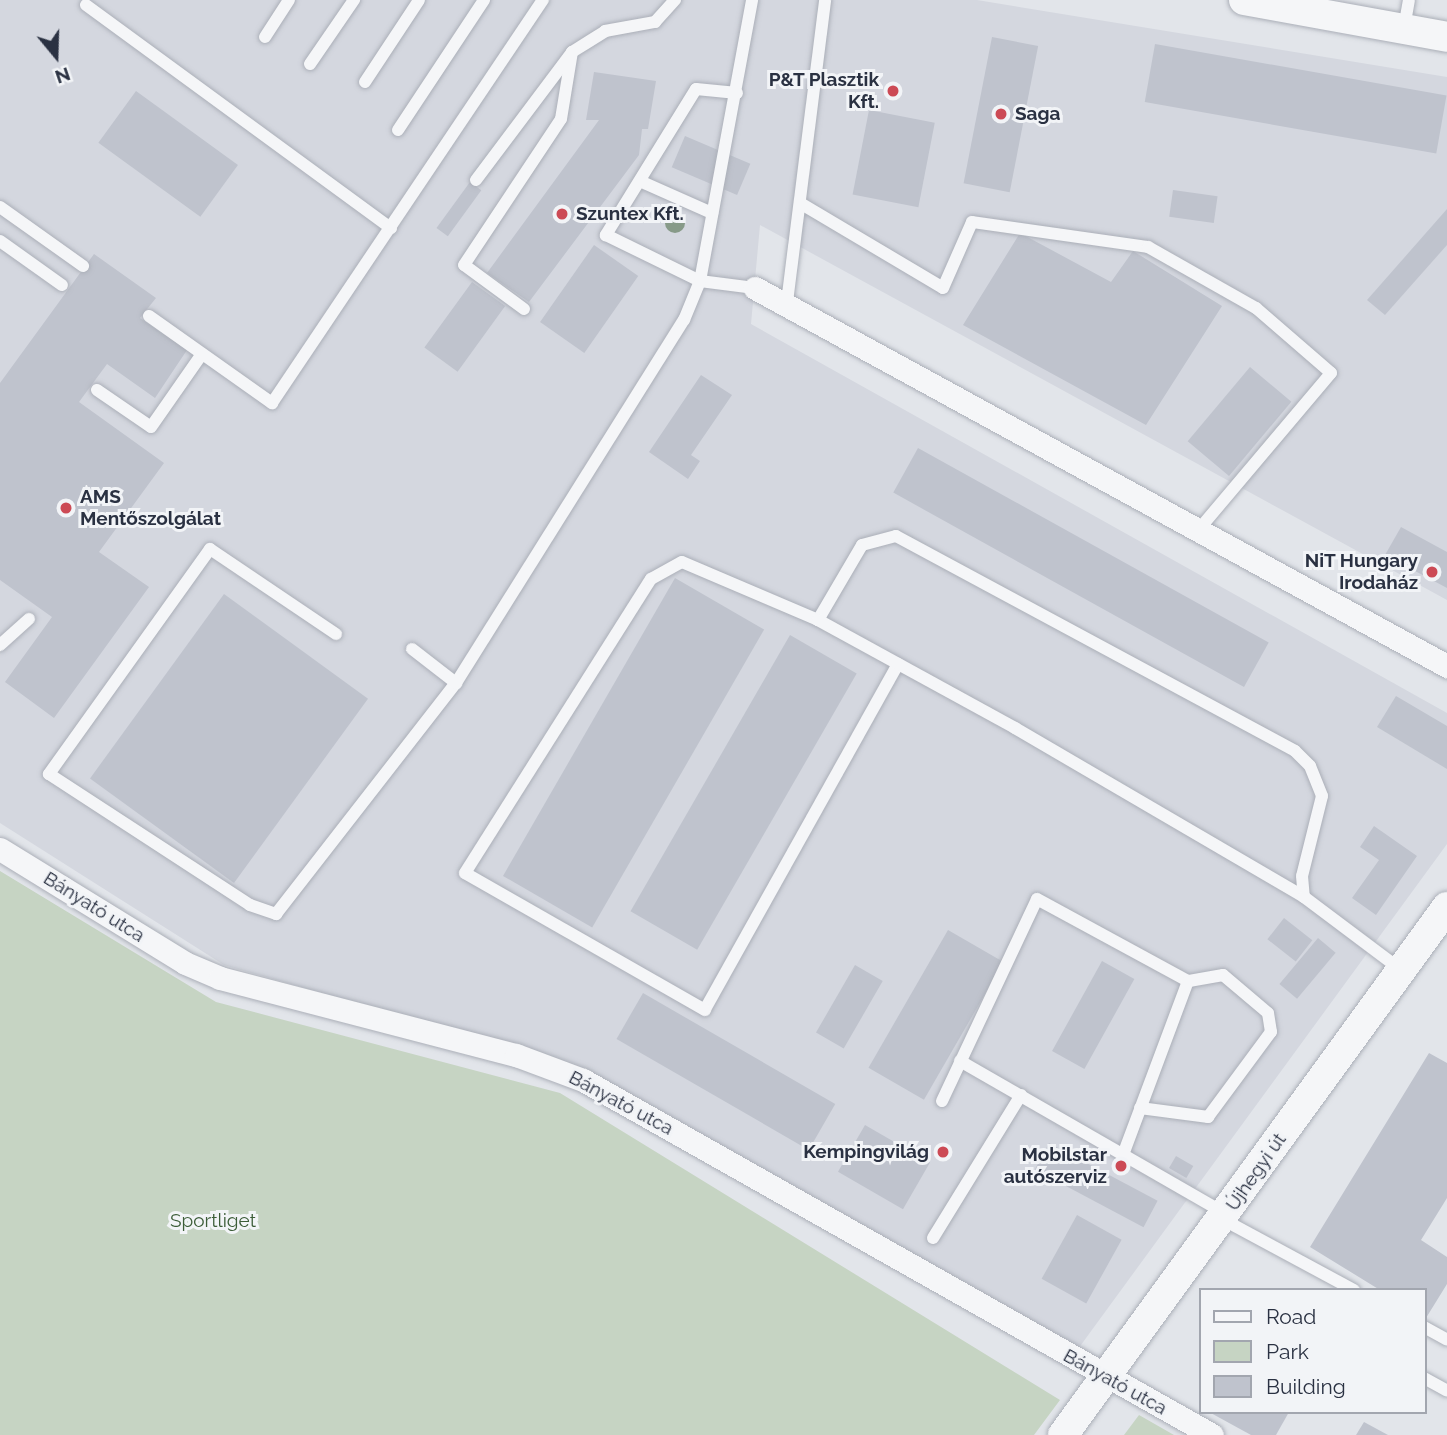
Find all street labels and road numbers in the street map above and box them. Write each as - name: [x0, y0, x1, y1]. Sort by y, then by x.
- street label: Bányató utca: [39, 867, 149, 947]
- street label: Bányató utca: [565, 1066, 677, 1140]
- street label: Újhegyi út: [1221, 1129, 1291, 1215]
- street label: Bányató utca: [1059, 1344, 1171, 1420]

